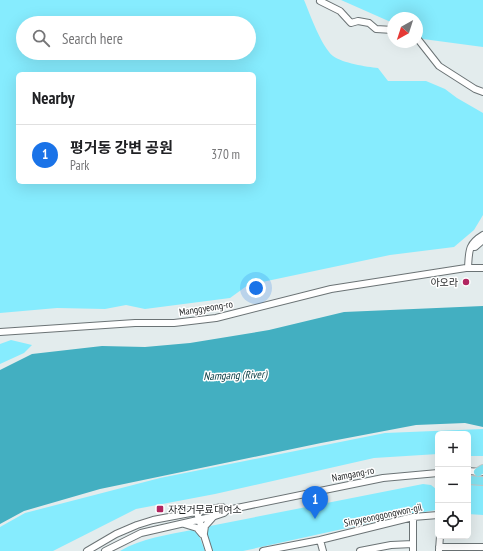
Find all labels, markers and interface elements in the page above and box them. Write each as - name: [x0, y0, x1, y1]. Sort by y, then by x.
- north arrow: [387, 12, 423, 48]
- search box: [16, 16, 256, 60]
- icon: search: [30, 27, 52, 49]
- text: Search here: [62, 29, 123, 48]
- text: Nearby: [32, 87, 75, 109]
- text: 평거동 강변 공원: [70, 138, 173, 157]
- text: 1: [42, 146, 48, 163]
- text: 370 m: [211, 146, 240, 163]
- text: Park: [70, 157, 89, 174]
- place label: 아오라: [430, 276, 459, 289]
- marker: 아오라: [461, 277, 471, 287]
- your location: [246, 278, 266, 298]
- street label: Manggyeong-ro: [178, 297, 234, 319]
- water label: Namgang (River): [203, 367, 268, 383]
- map controls: [435, 431, 471, 539]
- button: +: [435, 431, 471, 467]
- street label: Namgang-ro: [331, 464, 375, 484]
- button: −: [435, 467, 471, 503]
- pin: 1: [302, 486, 328, 519]
- street label: Sinpyeonggongwon-gil: [343, 500, 424, 530]
- place label: 자전거무료대여소: [168, 503, 242, 516]
- button: locate: [435, 503, 471, 539]
- marker: 자전거무료대여소: [155, 504, 165, 514]

